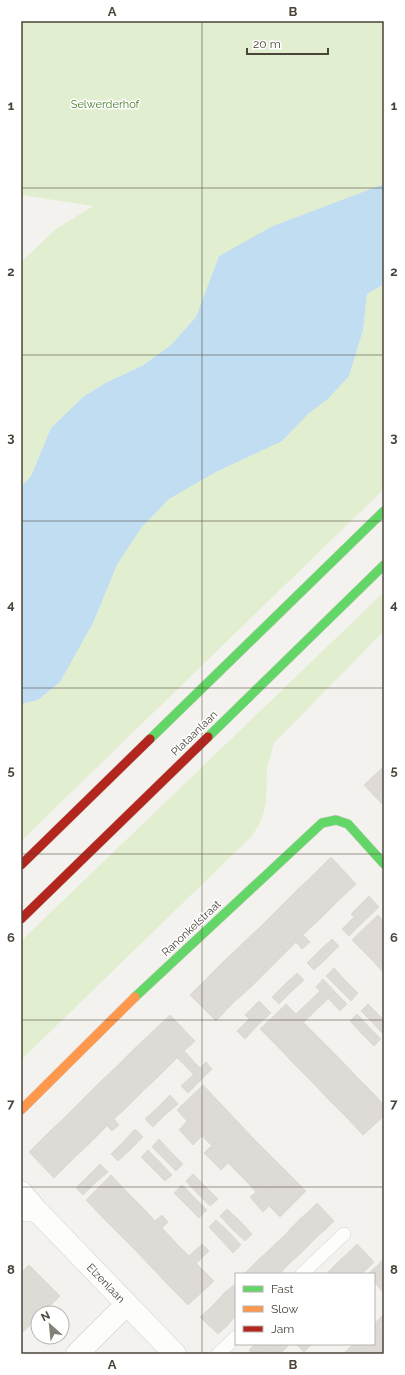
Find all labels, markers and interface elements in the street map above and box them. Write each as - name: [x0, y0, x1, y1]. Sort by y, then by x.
- text: A: [108, 4, 117, 19]
- text: B: [289, 4, 298, 19]
- scale bar: [247, 30, 328, 56]
- text: 20 m: [253, 37, 281, 51]
- text: 1: [8, 98, 15, 113]
- park label: Selwerderhof: [71, 98, 140, 111]
- text: 1: [391, 98, 398, 113]
- text: 2: [7, 264, 15, 279]
- text: 2: [390, 264, 398, 279]
- text: 3: [7, 430, 15, 445]
- text: 3: [390, 430, 398, 445]
- text: 4: [7, 597, 15, 612]
- text: 4: [390, 597, 398, 612]
- street label: Plataanlaan: [169, 708, 220, 759]
- text: 5: [7, 763, 15, 778]
- text: 5: [390, 763, 398, 778]
- street label: Ranonkelstraat: [159, 898, 224, 959]
- text: 6: [7, 930, 15, 945]
- text: 6: [390, 930, 398, 945]
- text: 7: [7, 1096, 15, 1111]
- text: 7: [390, 1096, 398, 1111]
- street label: Elzenlaan: [84, 1261, 127, 1306]
- text: 8: [7, 1262, 15, 1277]
- text: 8: [390, 1262, 398, 1277]
- legend: [235, 1273, 375, 1345]
- text: Fast: [271, 1282, 294, 1296]
- text: Slow: [271, 1302, 298, 1316]
- north arrow: [30, 1305, 70, 1345]
- text: N: [39, 1309, 52, 1324]
- text: Jam: [271, 1322, 294, 1336]
- text: A: [108, 1357, 117, 1372]
- text: B: [289, 1357, 298, 1372]

